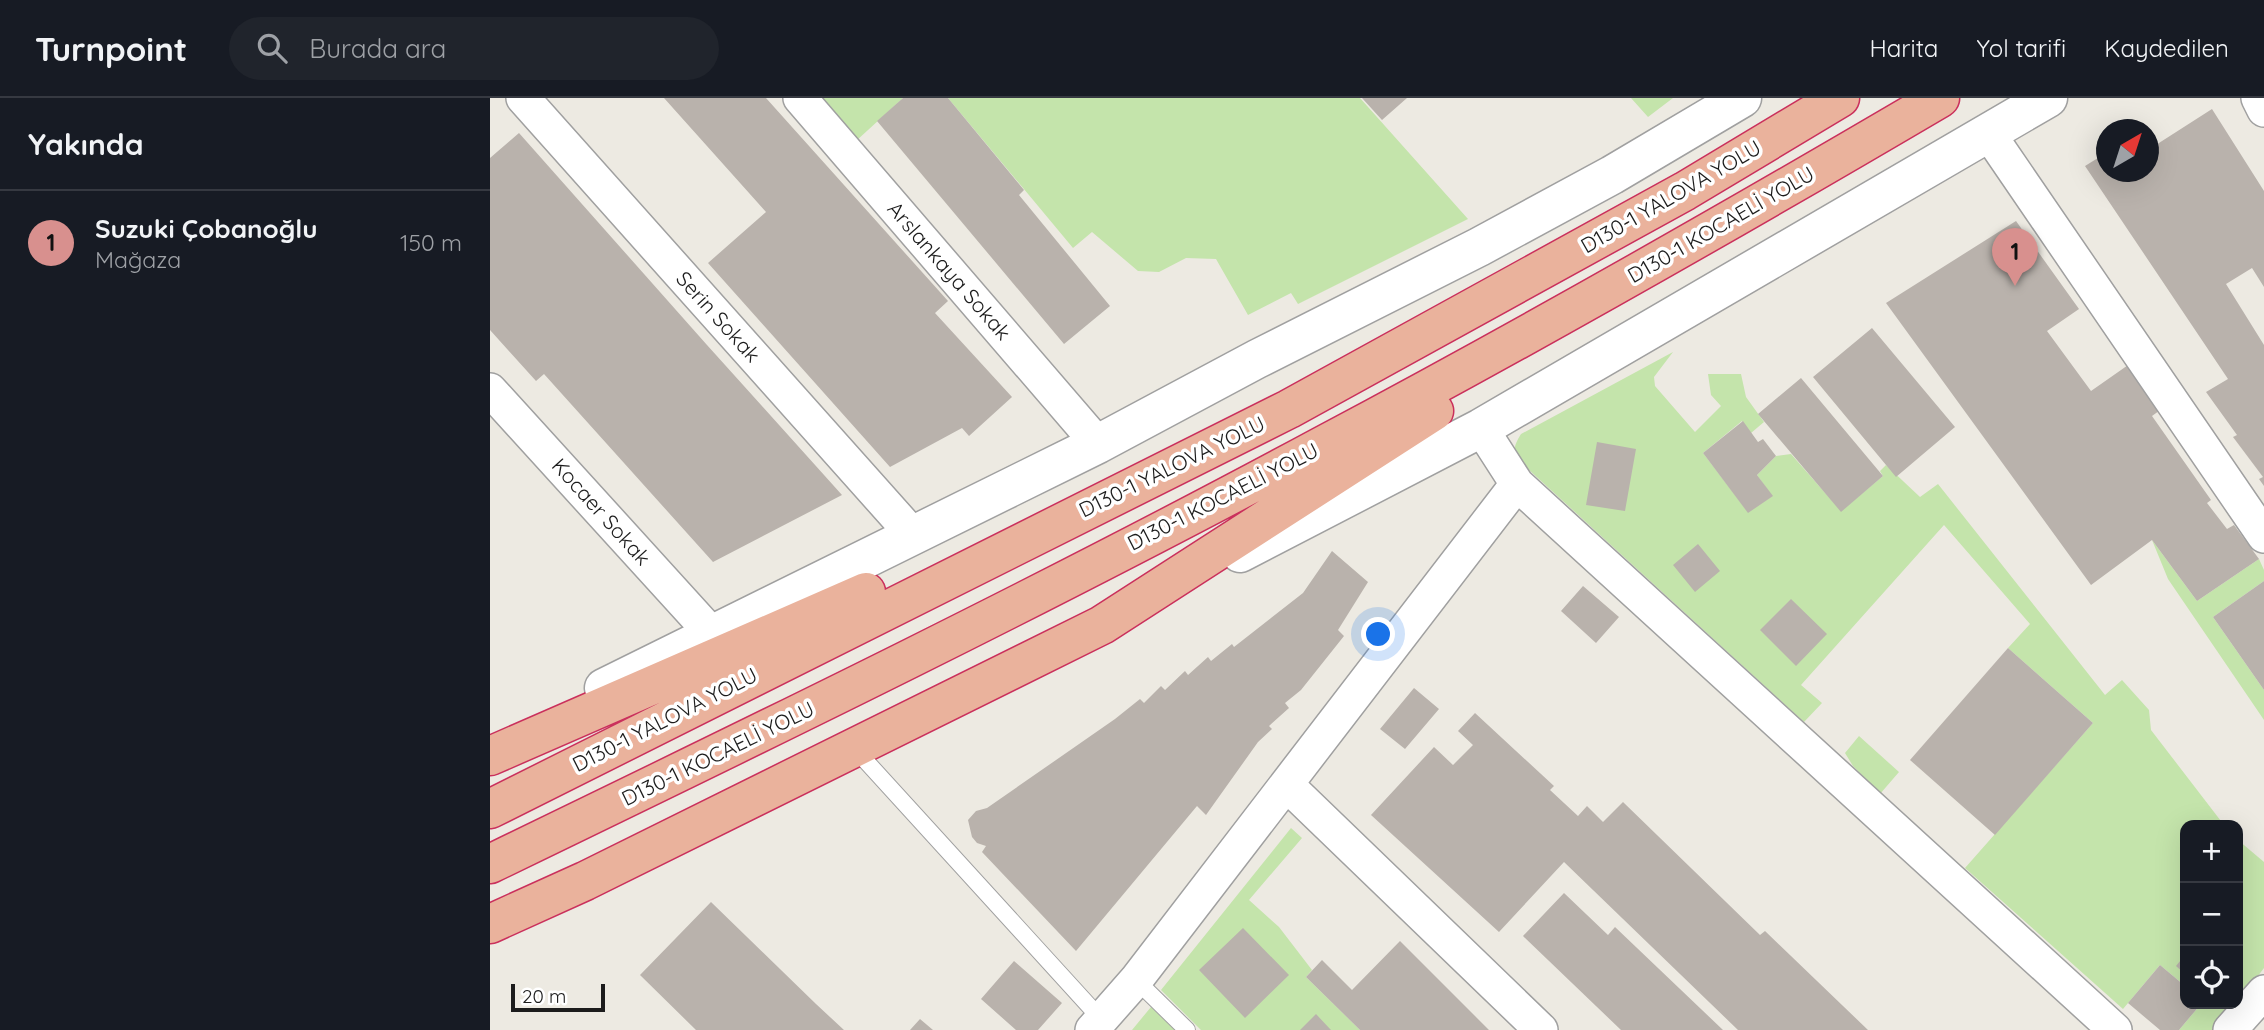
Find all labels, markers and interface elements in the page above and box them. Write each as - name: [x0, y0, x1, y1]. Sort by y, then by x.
- search box: [229, 17, 719, 80]
- text: Turnpoint: [35, 28, 187, 69]
- icon: search: [253, 29, 291, 67]
- text: Burada ara: [309, 32, 446, 65]
- text: Harita: [1870, 33, 1938, 63]
- text: Yol tarifi: [1976, 33, 2066, 63]
- text: Kaydedilen: [2104, 33, 2229, 63]
- north arrow: [2096, 119, 2159, 182]
- text: Yakında: [28, 125, 143, 163]
- street label: D130-1 YALOVA YOLU: [1576, 134, 1765, 258]
- street label: D130-1 KOCAELİ YOLU: [1623, 160, 1818, 288]
- street label: Arslankaya Sokak: [883, 196, 1017, 345]
- text: Suzuki Çobanoğlu: [95, 212, 317, 245]
- text: 1: [47, 228, 55, 257]
- text: 150 m: [400, 228, 462, 257]
- pin: 1: [1992, 228, 2038, 286]
- text: Mağaza: [95, 245, 181, 274]
- street label: Serin Sokak: [671, 265, 766, 367]
- street label: D130-1 YALOVA YOLU: [1074, 410, 1269, 522]
- street label: D130-1 KOCAELİ YOLU: [1123, 437, 1322, 556]
- street label: Kocaer Sokak: [547, 452, 657, 570]
- your location: [1361, 617, 1395, 651]
- street label: D130-1 YALOVA YOLU: [568, 661, 761, 777]
- street label: D130-1 KOCAELİ YOLU: [617, 695, 818, 811]
- map controls: [2180, 820, 2243, 1009]
- button: +: [2180, 820, 2243, 883]
- button: −: [2180, 883, 2243, 946]
- button: locate: [2180, 946, 2243, 1009]
- scale bar: [511, 981, 606, 1013]
- text: 20 m: [522, 984, 566, 1008]

